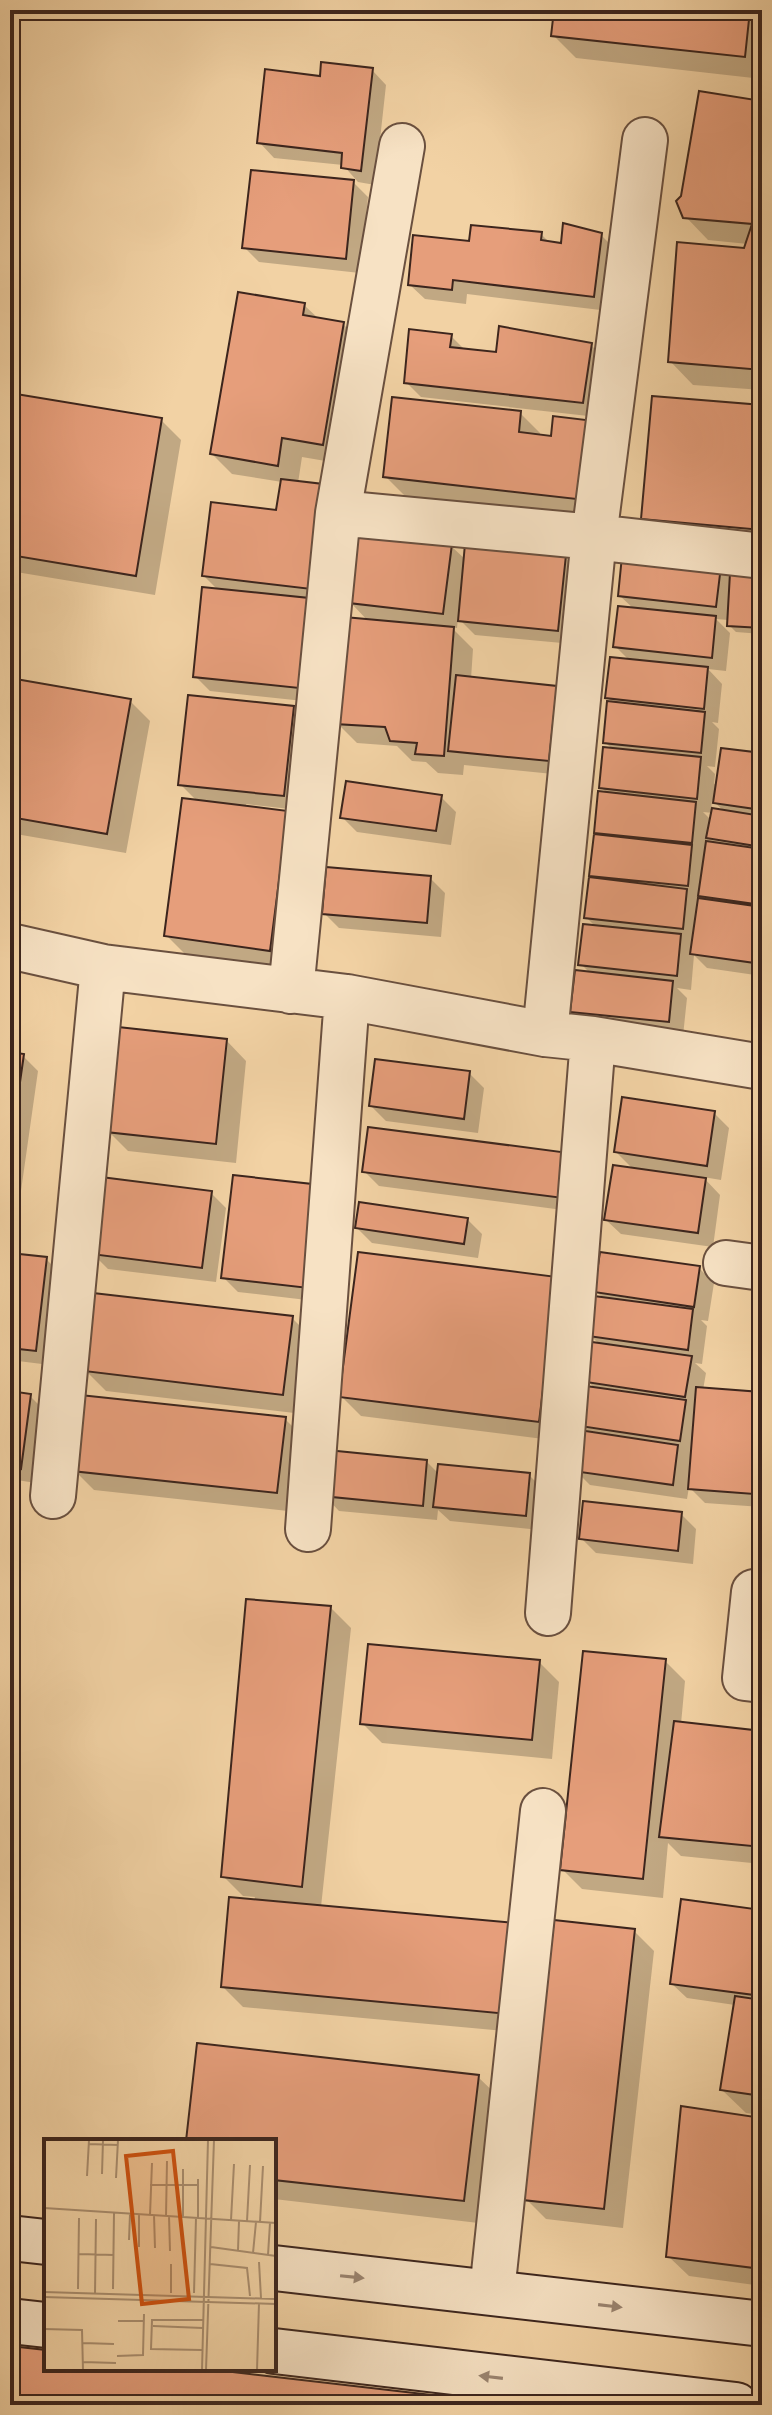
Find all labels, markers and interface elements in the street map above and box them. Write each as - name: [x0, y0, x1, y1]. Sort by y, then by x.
- inset map: [44, 2139, 276, 2371]
- one-way arrow: [339, 2270, 364, 2283]
- one-way arrow: [598, 2300, 623, 2313]
- one-way arrow: [478, 2370, 503, 2383]

